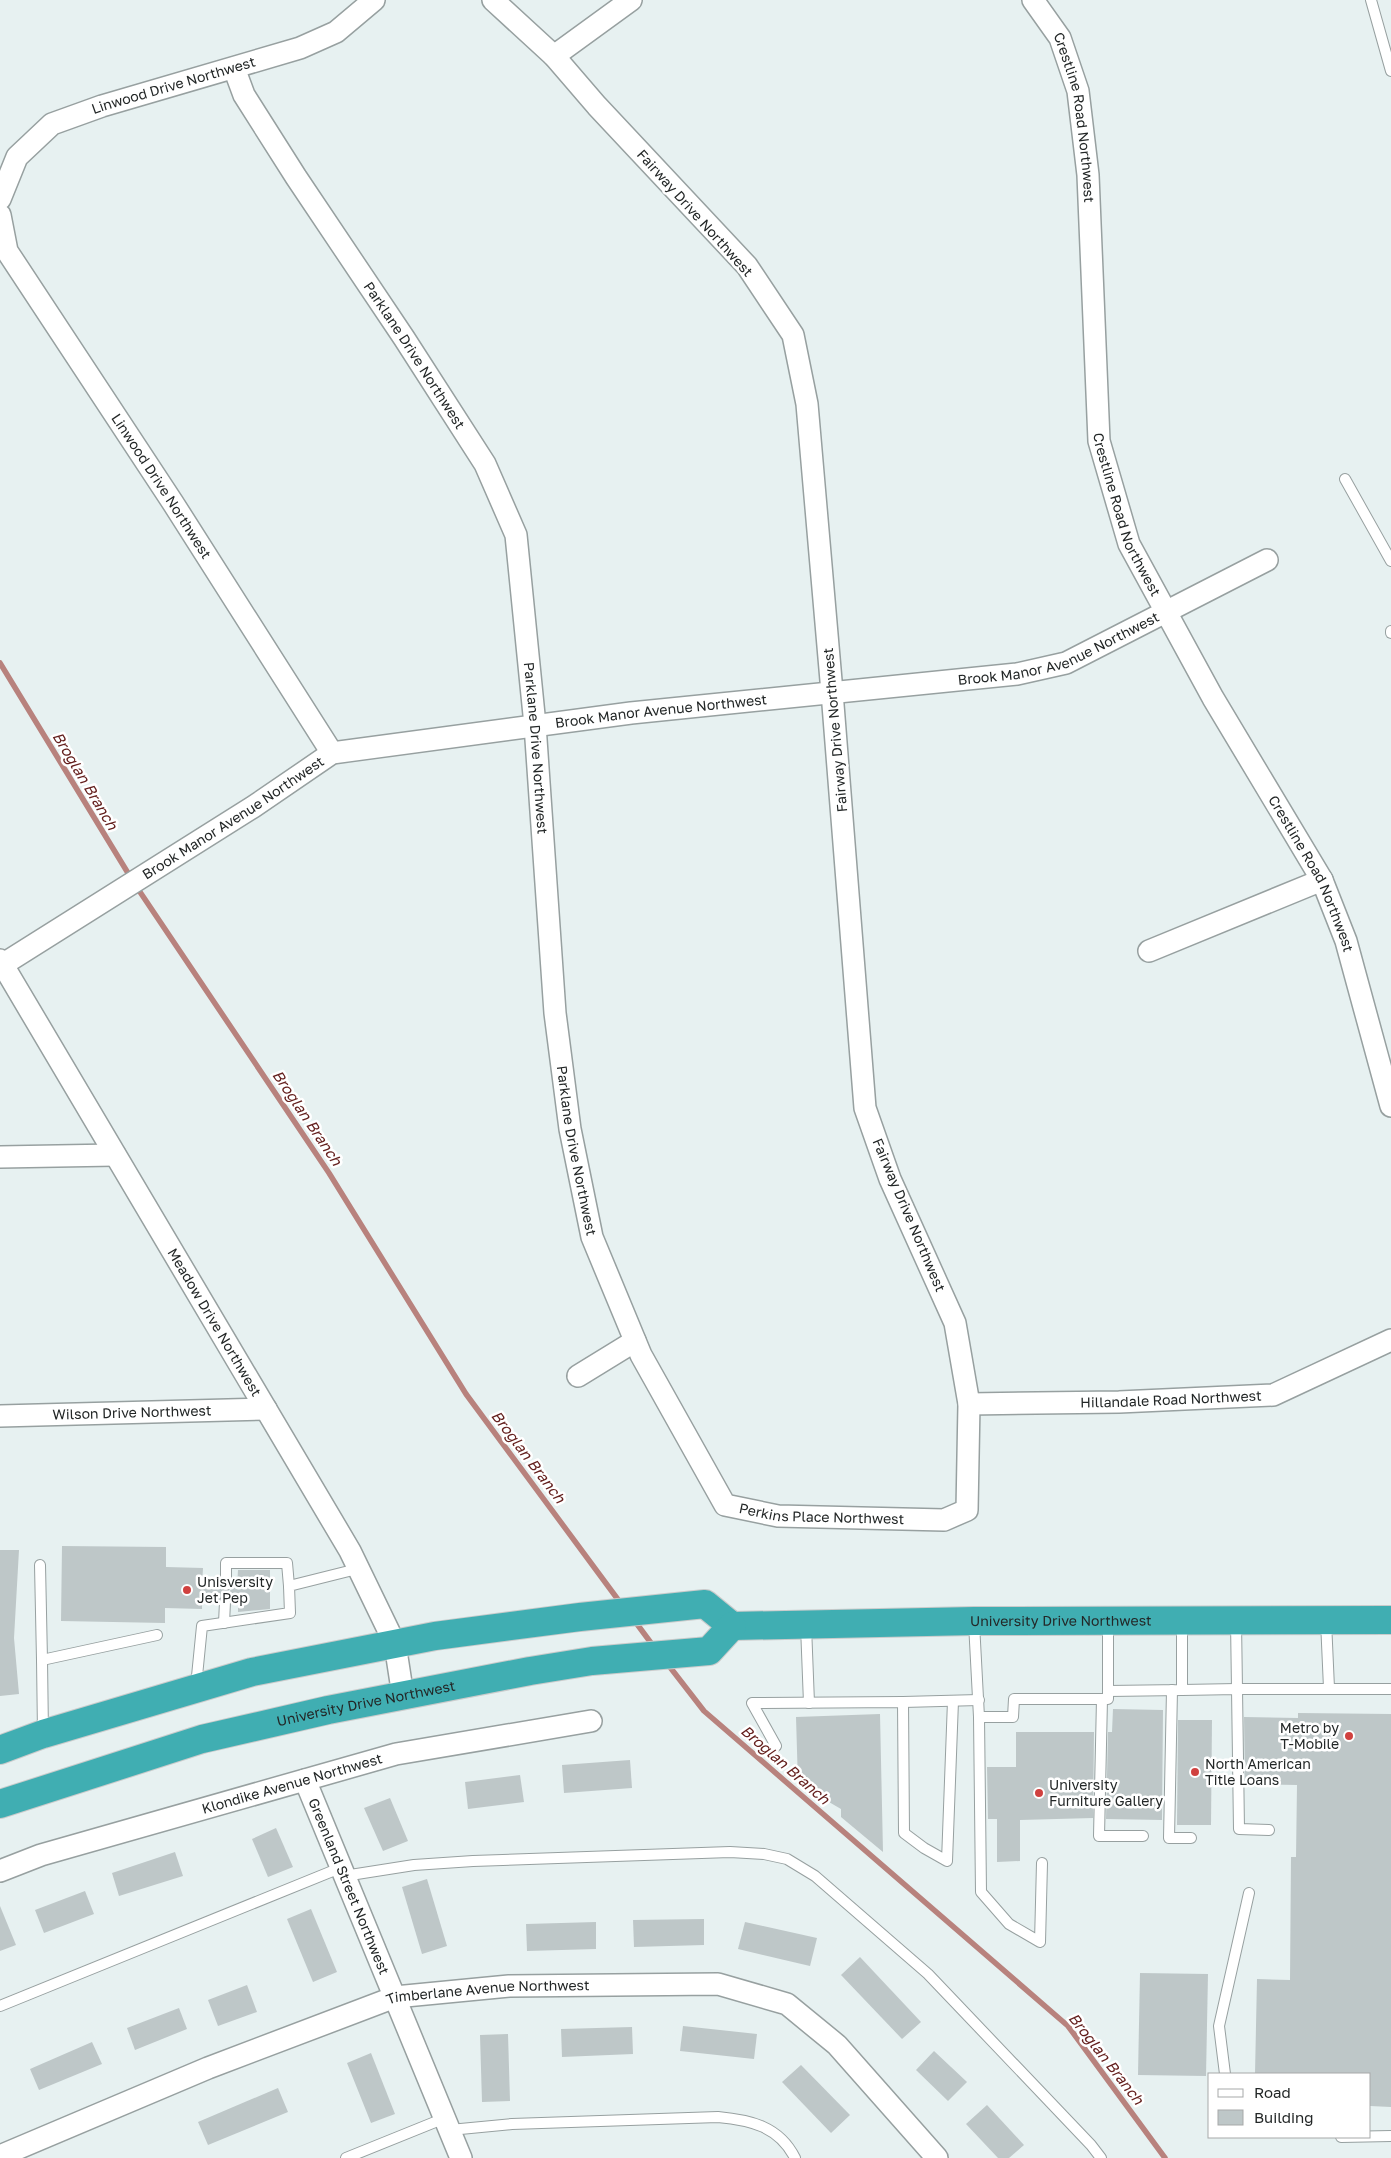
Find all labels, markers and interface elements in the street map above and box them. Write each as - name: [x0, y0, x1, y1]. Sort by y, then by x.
- street label: Crestline Road Northwest: [1050, 28, 1098, 203]
- street label: Linwood Drive Northwest: [89, 53, 257, 117]
- street label: Fairway Drive Northwest: [634, 146, 757, 280]
- street label: Parklane Drive Northwest: [361, 278, 469, 432]
- street label: Linwood Drive Northwest: [108, 410, 215, 562]
- street label: Crestline Road Northwest: [1091, 432, 1165, 599]
- street label: Brook Manor Avenue Northwest: [957, 608, 1162, 688]
- street label: Fairway Drive Northwest: [819, 647, 850, 813]
- street label: Parklane Drive Northwest: [521, 661, 552, 835]
- street label: Brook Manor Avenue Northwest: [554, 690, 768, 731]
- water label: Broglan Branch: [49, 728, 123, 834]
- street label: Brook Manor Avenue Northwest: [139, 752, 327, 883]
- street label: Crestline Road Northwest: [1265, 792, 1358, 954]
- street label: Parklane Drive Northwest: [554, 1065, 600, 1237]
- water label: Broglan Branch: [268, 1066, 347, 1170]
- street label: Fairway Drive Northwest: [869, 1136, 949, 1294]
- street label: Meadow Drive Northwest: [165, 1245, 265, 1399]
- street label: Hillandale Road Northwest: [1080, 1387, 1262, 1411]
- street label: Wilson Drive Northwest: [52, 1401, 212, 1423]
- water label: Broglan Branch: [487, 1407, 570, 1507]
- street label: Perkins Place Northwest: [738, 1499, 904, 1527]
- place label: Unisversity Jet Pep: [197, 1573, 273, 1606]
- marker: Unisversity Jet Pep: [181, 1584, 193, 1596]
- street label: University Drive Northwest: [970, 1612, 1152, 1629]
- street label: University Drive Northwest: [275, 1677, 457, 1730]
- place label: Metro by T-Mobile: [1280, 1719, 1339, 1752]
- water label: Broglan Branch: [737, 1721, 834, 1809]
- marker: Metro by T-Mobile: [1343, 1730, 1355, 1742]
- street label: Klondike Avenue Northwest: [200, 1749, 384, 1817]
- place label: North American Title Loans: [1205, 1755, 1311, 1788]
- marker: North American Title Loans: [1189, 1766, 1201, 1778]
- place label: University Furniture Gallery: [1049, 1776, 1163, 1809]
- marker: University Furniture Gallery: [1033, 1787, 1045, 1799]
- street label: Greenland Street Northwest: [305, 1795, 393, 1977]
- street label: Timberlane Avenue Northwest: [384, 1976, 590, 2008]
- water label: Broglan Branch: [1065, 2009, 1149, 2109]
- legend: [1208, 2073, 1371, 2138]
- text: Road: [1254, 2083, 1291, 2101]
- text: Building: [1254, 2108, 1314, 2126]

